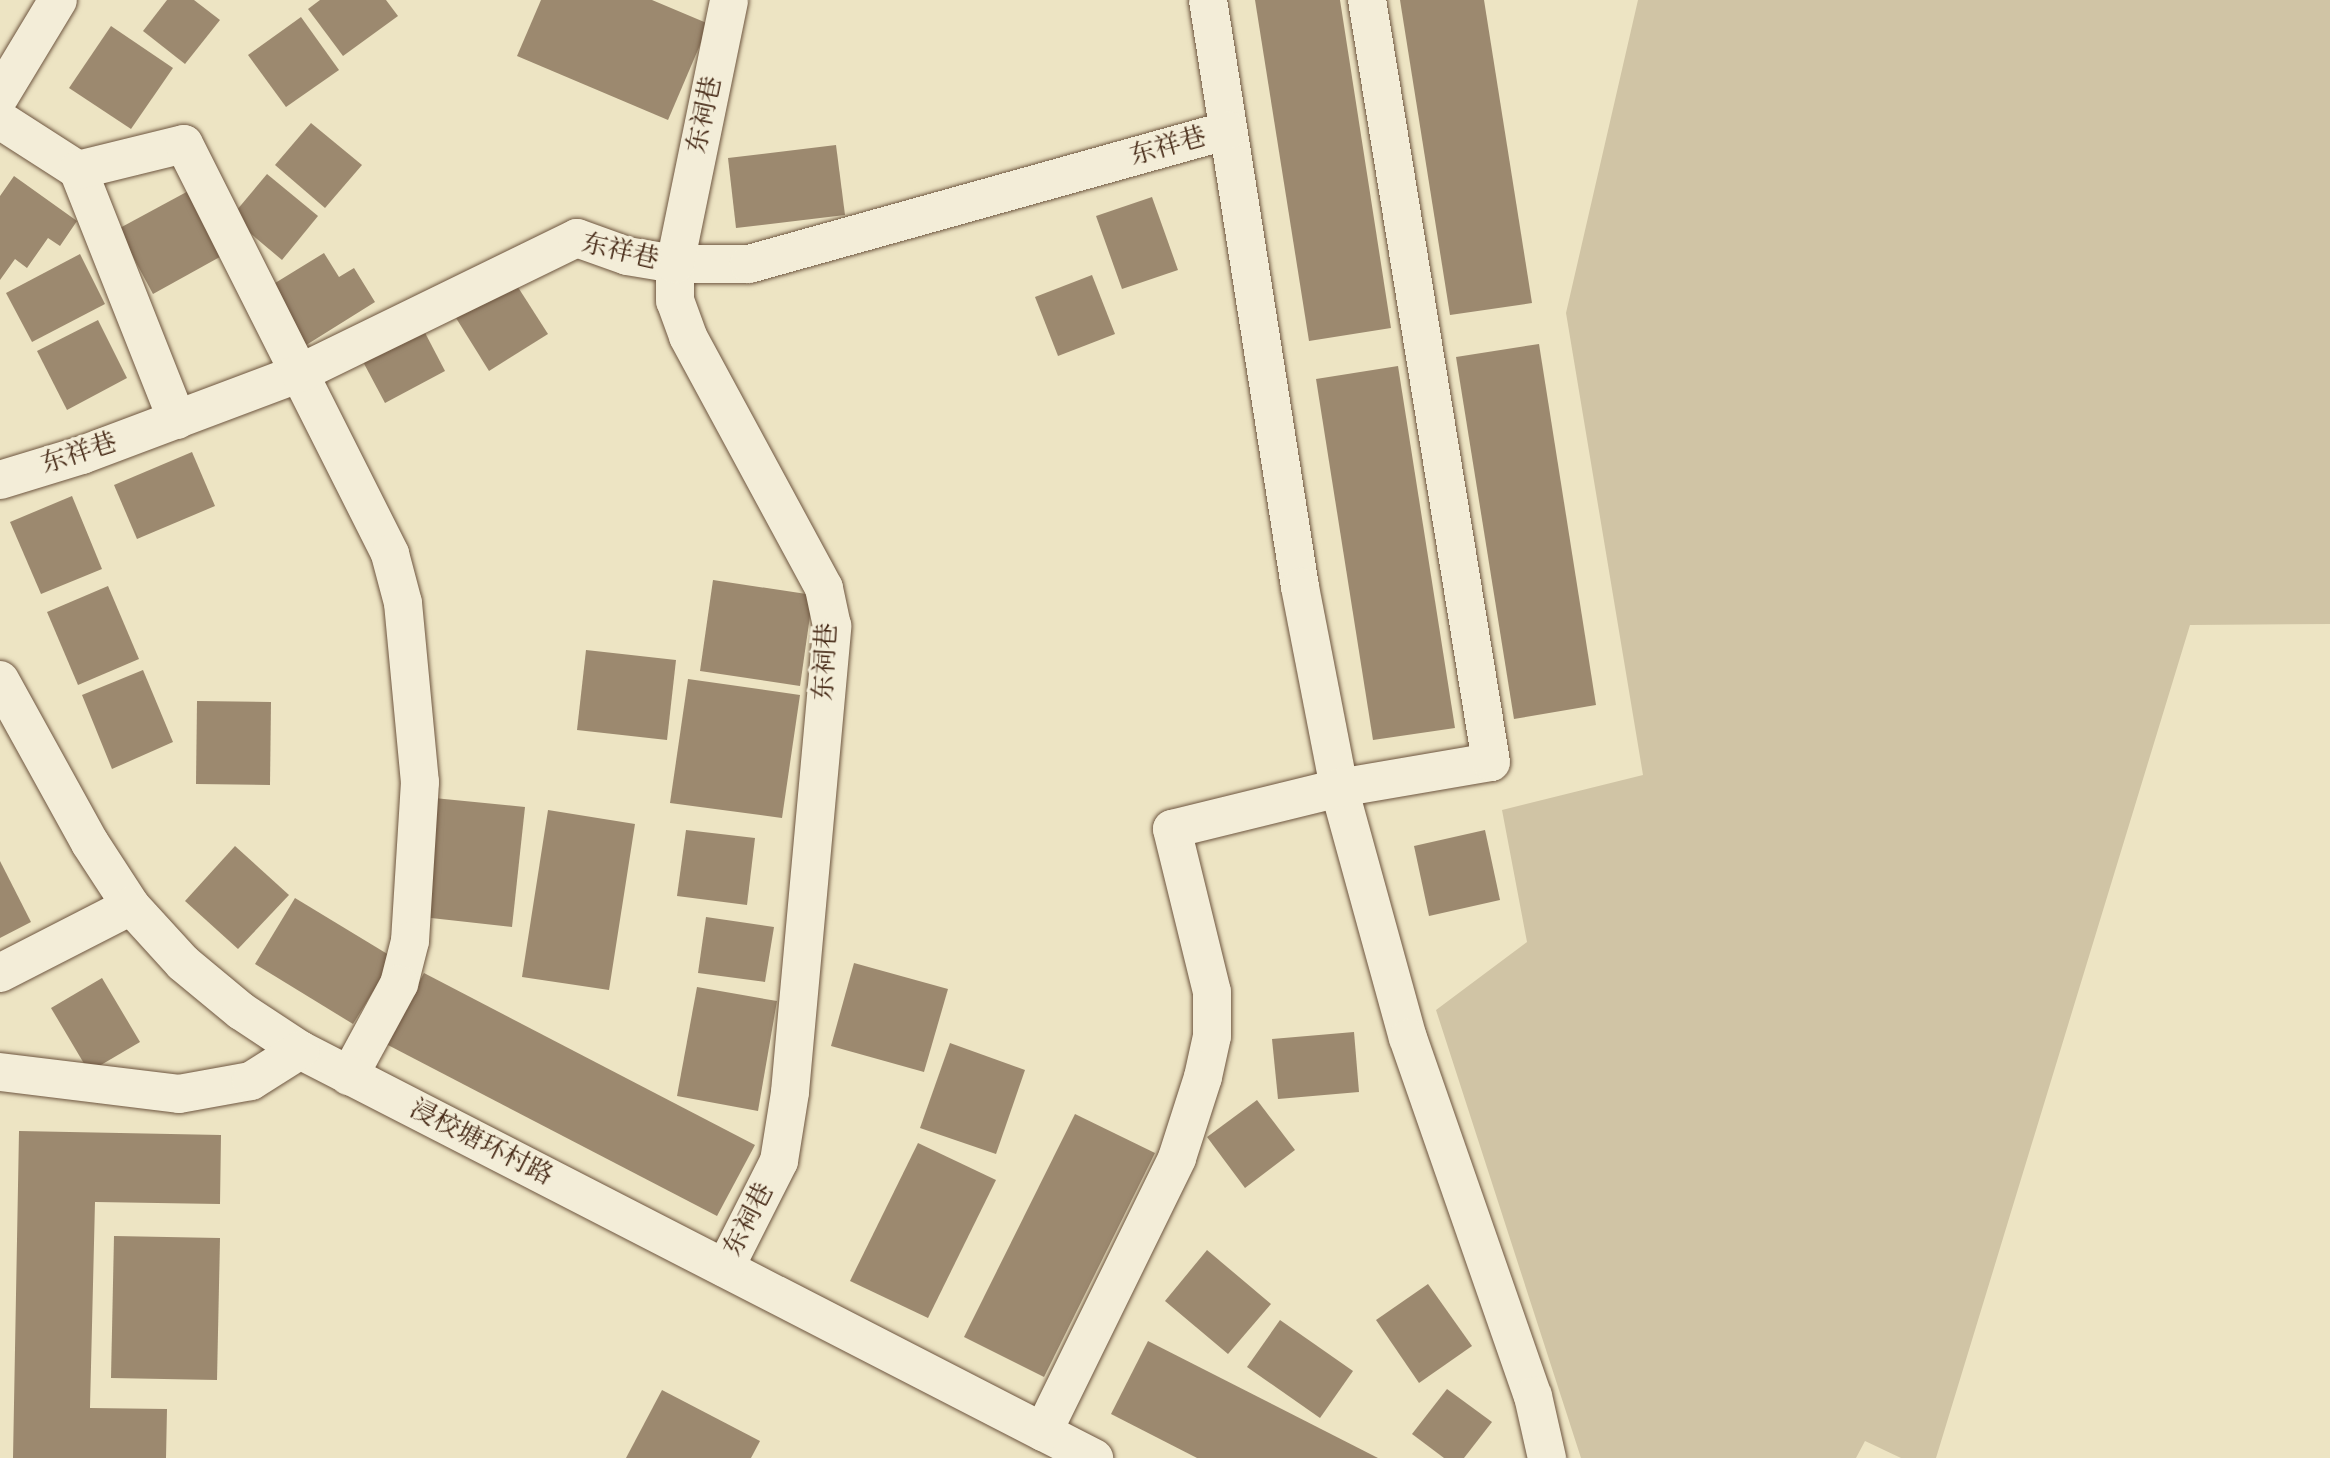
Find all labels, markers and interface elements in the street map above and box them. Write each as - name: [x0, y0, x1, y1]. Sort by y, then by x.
- street label: 东祠巷: [682, 74, 728, 156]
- street label: 东祥巷: [1126, 121, 1210, 173]
- street label: 东祥巷: [578, 228, 662, 276]
- street label: 东祥巷: [37, 427, 121, 481]
- street label: 东祠巷: [808, 622, 844, 702]
- street label: 浸校塘环村路: [404, 1094, 558, 1192]
- street label: 东祠巷: [717, 1178, 781, 1262]

